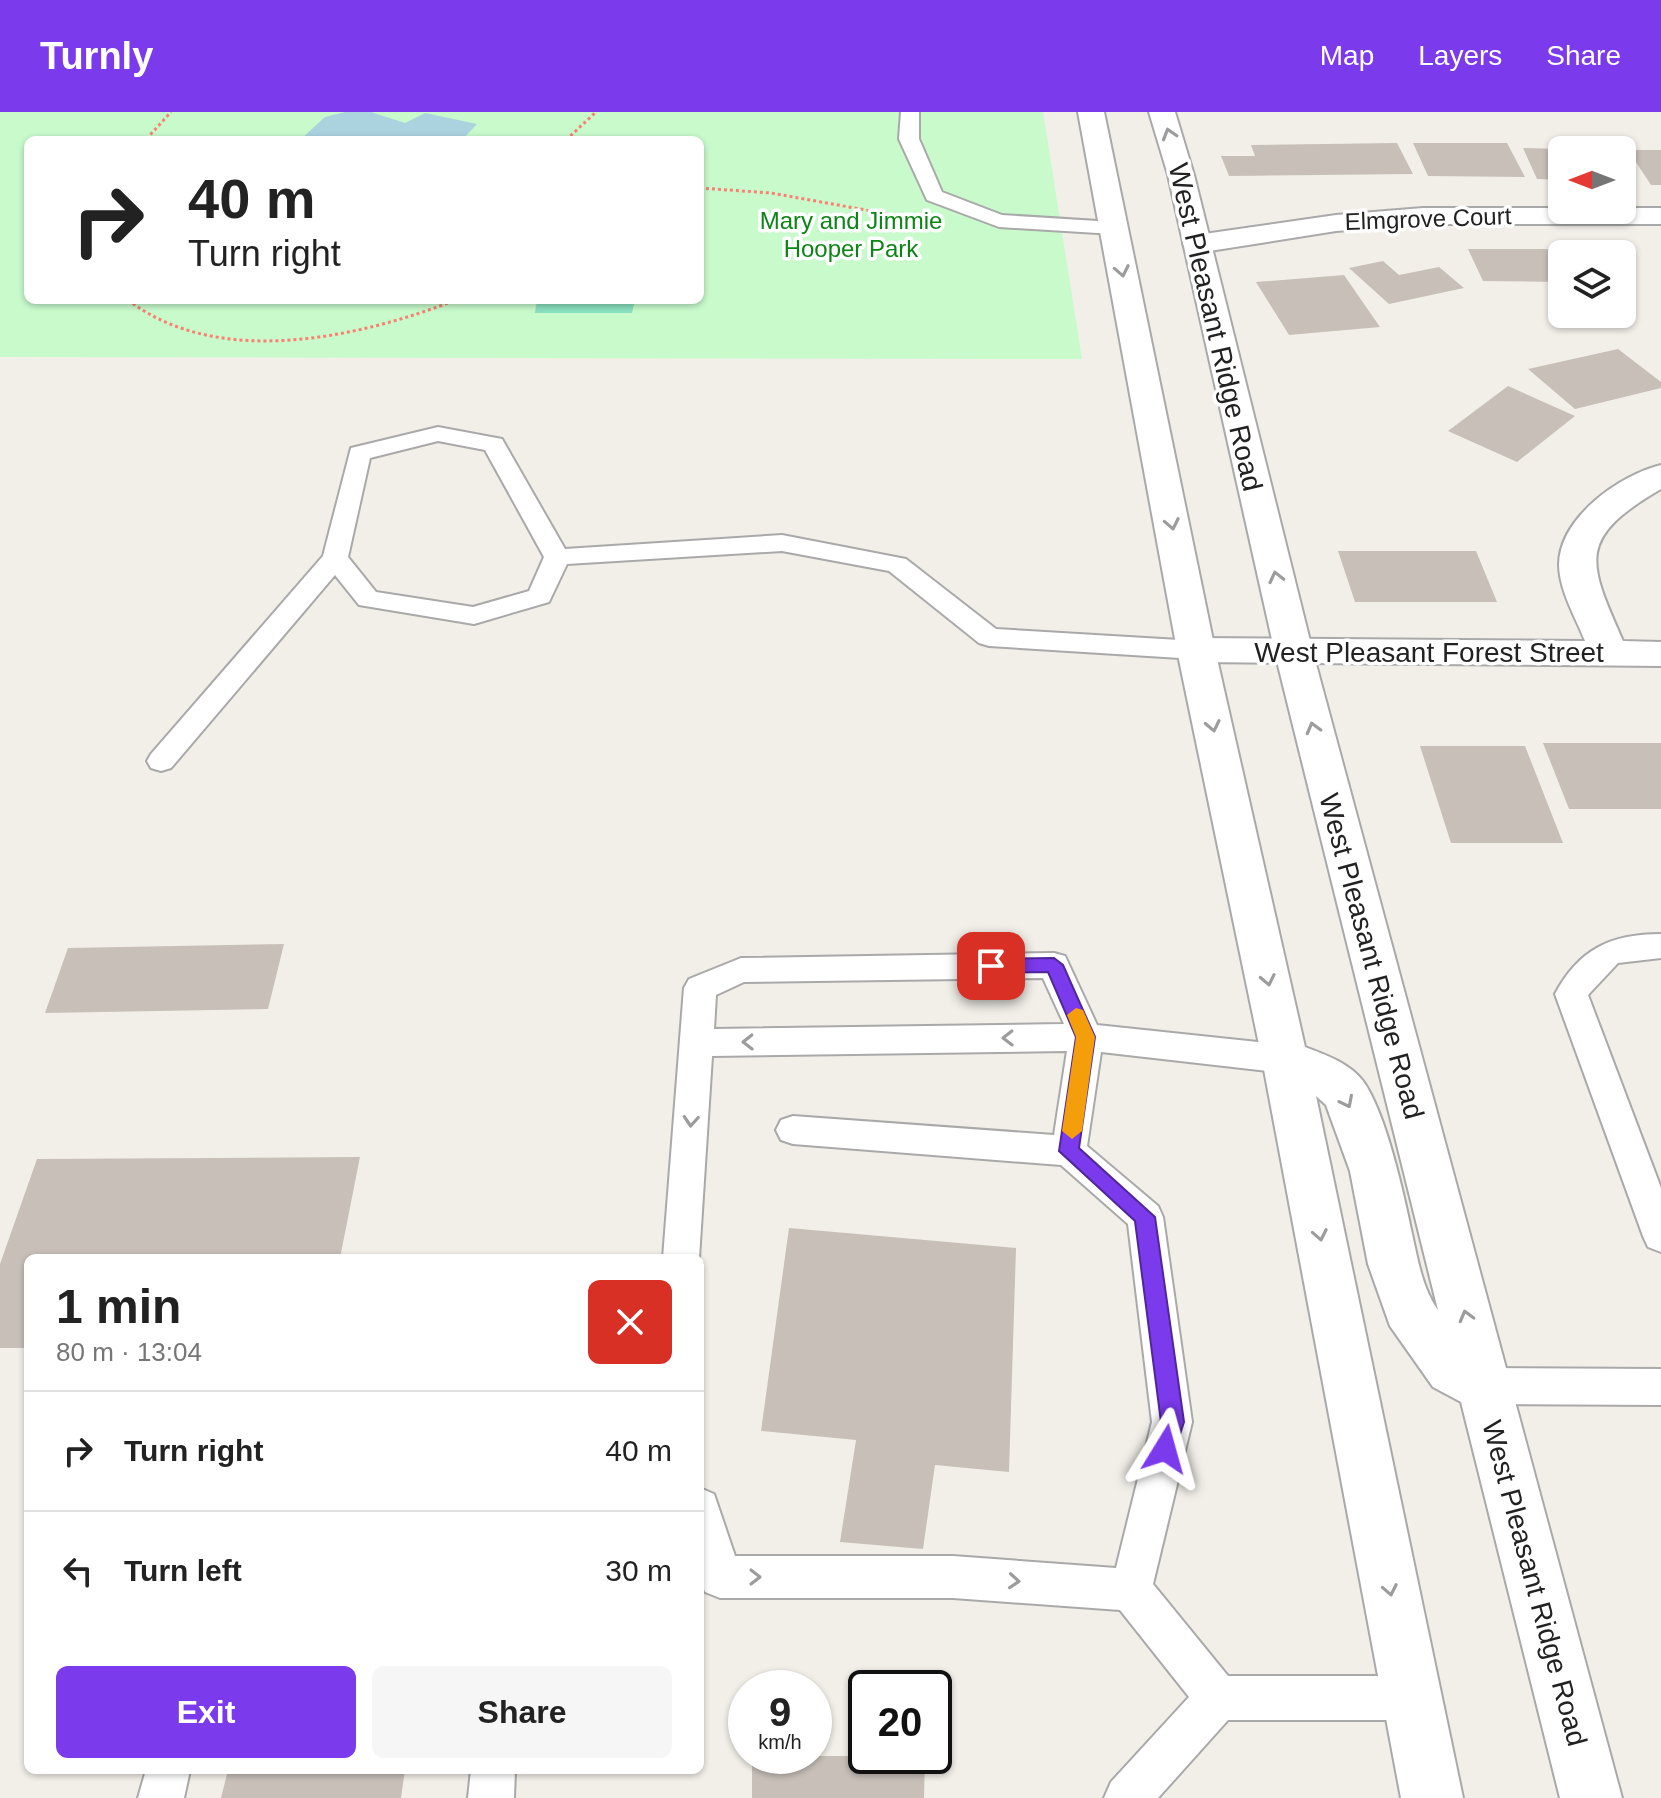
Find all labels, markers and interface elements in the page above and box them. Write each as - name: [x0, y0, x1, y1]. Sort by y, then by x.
- text: Turnly: [40, 35, 153, 77]
- text: Map: [1320, 40, 1374, 71]
- text: Layers: [1418, 40, 1502, 71]
- text: Share: [1546, 40, 1621, 71]
- one-way arrow: [1162, 128, 1178, 142]
- north arrow: [1548, 136, 1636, 224]
- map controls: [1548, 136, 1636, 328]
- street label: West Pleasant Ridge Road: [1163, 160, 1268, 494]
- text: 40 m: [188, 167, 316, 230]
- icon: right: [56, 168, 160, 272]
- street label: Elmgrove Court: [1344, 202, 1512, 235]
- park label: Mary and Jimmie Hooper Park: [760, 207, 942, 262]
- text: Turn right: [188, 233, 341, 274]
- button: layers: [1548, 240, 1636, 328]
- one-way arrow: [1113, 264, 1130, 278]
- one-way arrow: [1163, 517, 1180, 530]
- one-way arrow: [1268, 571, 1285, 585]
- street label: West Pleasant Forest Street: [1254, 637, 1604, 668]
- one-way arrow: [1204, 719, 1221, 732]
- one-way arrow: [1305, 722, 1322, 735]
- street label: West Pleasant Ridge Road: [1313, 790, 1430, 1122]
- pin: [957, 932, 1025, 1000]
- icon: arrive: [969, 944, 1013, 988]
- one-way arrow: [1259, 973, 1276, 986]
- one-way arrow: [1001, 1029, 1014, 1047]
- one-way arrow: [741, 1034, 754, 1051]
- one-way arrow: [1337, 1094, 1352, 1108]
- one-way arrow: [683, 1115, 700, 1128]
- one-way arrow: [1310, 1228, 1327, 1242]
- text: 1 min: [56, 1280, 181, 1333]
- button: close: [588, 1280, 672, 1364]
- one-way arrow: [1459, 1309, 1476, 1323]
- text: 80 m · 13:04: [56, 1337, 202, 1367]
- position arrow: [1123, 1407, 1207, 1491]
- street label: West Pleasant Ridge Road: [1476, 1417, 1593, 1749]
- icon: right: [56, 1429, 100, 1473]
- text: Turn right: [124, 1434, 263, 1467]
- text: 40 m: [605, 1434, 672, 1467]
- icon: left: [56, 1549, 100, 1593]
- text: Turn left: [124, 1554, 242, 1587]
- text: 30 m: [605, 1554, 672, 1587]
- one-way arrow: [749, 1568, 762, 1586]
- one-way arrow: [1008, 1572, 1021, 1589]
- one-way arrow: [1380, 1583, 1397, 1596]
- button: Exit: [56, 1666, 356, 1758]
- button: Share: [372, 1666, 672, 1758]
- speed limit sign: 20: [848, 1670, 952, 1774]
- text: 9: [769, 1690, 791, 1734]
- text: km/h: [758, 1731, 802, 1753]

